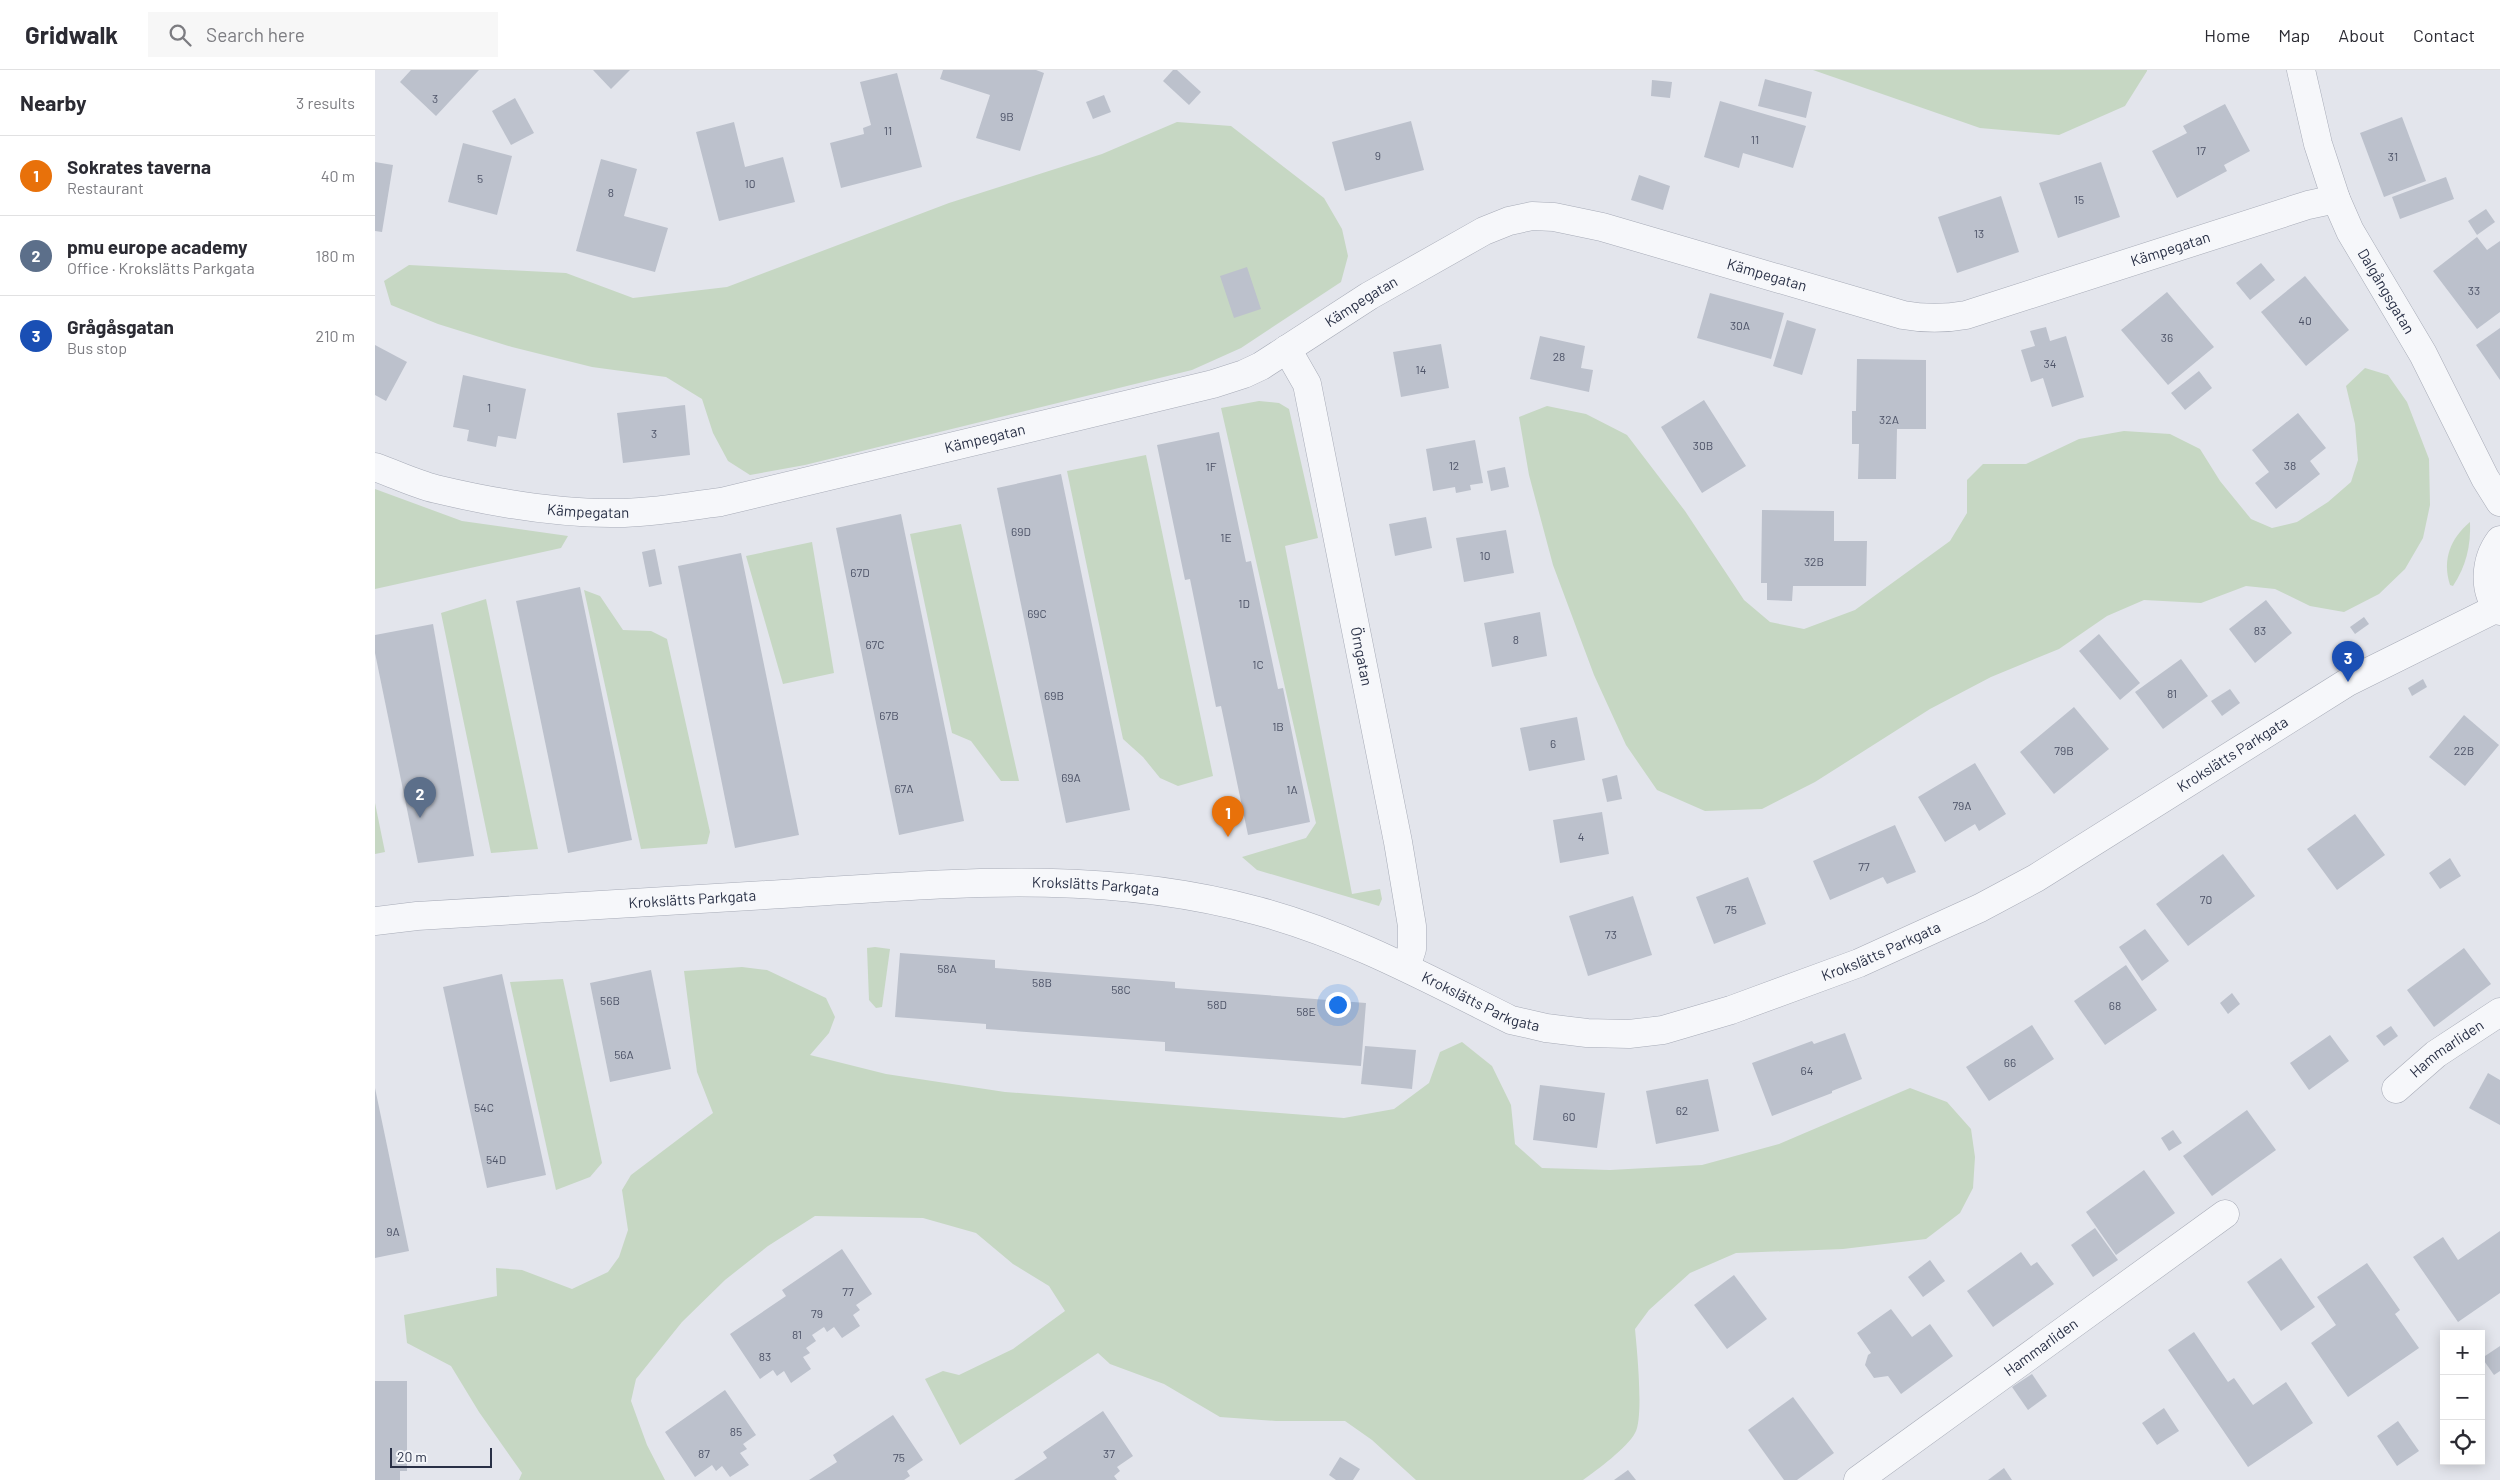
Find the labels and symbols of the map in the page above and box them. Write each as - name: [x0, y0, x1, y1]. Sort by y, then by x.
- house number: 3: [432, 91, 438, 105]
- house number: 9B: [1000, 109, 1014, 123]
- house number: 11: [884, 123, 892, 137]
- house number: 11: [1751, 132, 1759, 146]
- house number: 17: [2196, 143, 2206, 157]
- house number: 9: [1375, 148, 1381, 162]
- house number: 31: [2388, 149, 2398, 163]
- house number: 5: [477, 171, 483, 185]
- house number: 10: [745, 176, 755, 190]
- house number: 8: [608, 185, 614, 199]
- house number: 15: [2074, 192, 2084, 206]
- house number: 13: [1974, 226, 1984, 240]
- street label: Kämpegatan: [2128, 227, 2212, 269]
- street label: Dalgångsgatan: [2354, 245, 2419, 337]
- street label: Kämpegatan: [1725, 254, 1809, 294]
- street label: Kämpegatan: [1321, 272, 1400, 330]
- house number: 33: [2468, 283, 2480, 297]
- house number: 40: [2298, 313, 2312, 327]
- house number: 30A: [1730, 318, 1750, 332]
- house number: 36: [2161, 330, 2173, 344]
- house number: 28: [1553, 349, 1565, 363]
- house number: 34: [2044, 356, 2056, 370]
- house number: 14: [1416, 362, 1426, 376]
- house number: 1: [487, 400, 491, 414]
- house number: 32A: [1879, 412, 1899, 426]
- street label: Kämpegatan: [943, 419, 1027, 456]
- house number: 3: [651, 426, 657, 440]
- house number: 30B: [1693, 438, 1713, 452]
- house number: 12: [1449, 458, 1459, 472]
- house number: 38: [2284, 458, 2296, 472]
- house number: 1F: [1205, 459, 1217, 473]
- street label: Kämpegatan: [546, 499, 629, 521]
- house number: 69D: [1011, 524, 1031, 538]
- house number: 1E: [1220, 530, 1232, 544]
- house number: 10: [1480, 548, 1490, 562]
- house number: 32B: [1804, 554, 1824, 568]
- house number: 67D: [850, 565, 870, 579]
- house number: 1D: [1238, 596, 1250, 610]
- house number: 69C: [1027, 606, 1047, 620]
- house number: 83: [2254, 623, 2266, 637]
- street label: Örngatan: [1347, 625, 1377, 687]
- house number: 8: [1513, 632, 1519, 646]
- house number: 67C: [865, 637, 885, 651]
- pin: 3: [2332, 641, 2364, 682]
- house number: 1C: [1252, 657, 1264, 671]
- house number: 81: [2167, 686, 2177, 700]
- house number: 69B: [1044, 688, 1064, 702]
- house number: 67B: [879, 708, 899, 722]
- street label: Krokslätts Parkgata: [2173, 712, 2291, 795]
- house number: 1B: [1272, 719, 1284, 733]
- house number: 6: [1550, 736, 1556, 750]
- house number: 79B: [2054, 743, 2074, 757]
- house number: 22B: [2454, 743, 2474, 757]
- house number: 69A: [1061, 770, 1081, 784]
- pin: 2: [404, 777, 436, 818]
- house number: 67A: [894, 781, 914, 795]
- house number: 1A: [1286, 782, 1298, 796]
- pin: 1: [1212, 796, 1244, 837]
- house number: 79A: [1952, 798, 1972, 812]
- house number: 4: [1578, 829, 1584, 843]
- house number: 77: [1858, 859, 1870, 873]
- street label: Krokslätts Parkgata: [1032, 873, 1161, 899]
- street label: Krokslätts Parkgata: [628, 886, 757, 911]
- house number: 70: [2200, 892, 2212, 906]
- house number: 75: [1725, 902, 1737, 916]
- street label: Krokslätts Parkgata: [1819, 917, 1943, 984]
- house number: 73: [1605, 927, 1617, 941]
- house number: 58A: [937, 961, 957, 975]
- street label: Krokslätts Parkgata: [1419, 967, 1542, 1034]
- house number: 58B: [1032, 975, 1052, 989]
- house number: 58C: [1111, 982, 1131, 996]
- your location: [1325, 992, 1351, 1018]
- house number: 56B: [600, 993, 620, 1007]
- house number: 58D: [1207, 997, 1227, 1011]
- house number: 68: [2109, 998, 2121, 1012]
- house number: 58E: [1296, 1004, 1316, 1018]
- street label: Hammarliden: [2406, 1015, 2487, 1081]
- house number: 56A: [614, 1047, 634, 1061]
- house number: 66: [2004, 1055, 2016, 1069]
- house number: 64: [1801, 1063, 1813, 1077]
- house number: 54C: [474, 1100, 494, 1114]
- house number: 62: [1676, 1103, 1688, 1117]
- house number: 60: [1563, 1109, 1575, 1123]
- house number: 54D: [486, 1152, 506, 1166]
- house number: 9A: [386, 1224, 400, 1238]
- house number: 77: [842, 1284, 854, 1298]
- house number: 79: [811, 1306, 823, 1320]
- street label: Hammarliden: [2000, 1314, 2081, 1379]
- house number: 81: [792, 1327, 802, 1341]
- house number: 83: [759, 1349, 771, 1363]
- house number: 85: [730, 1424, 742, 1438]
- scale bar: [390, 1445, 493, 1468]
- house number: 87: [698, 1446, 710, 1460]
- house number: 37: [1103, 1446, 1115, 1460]
- house number: 75: [893, 1450, 905, 1464]

